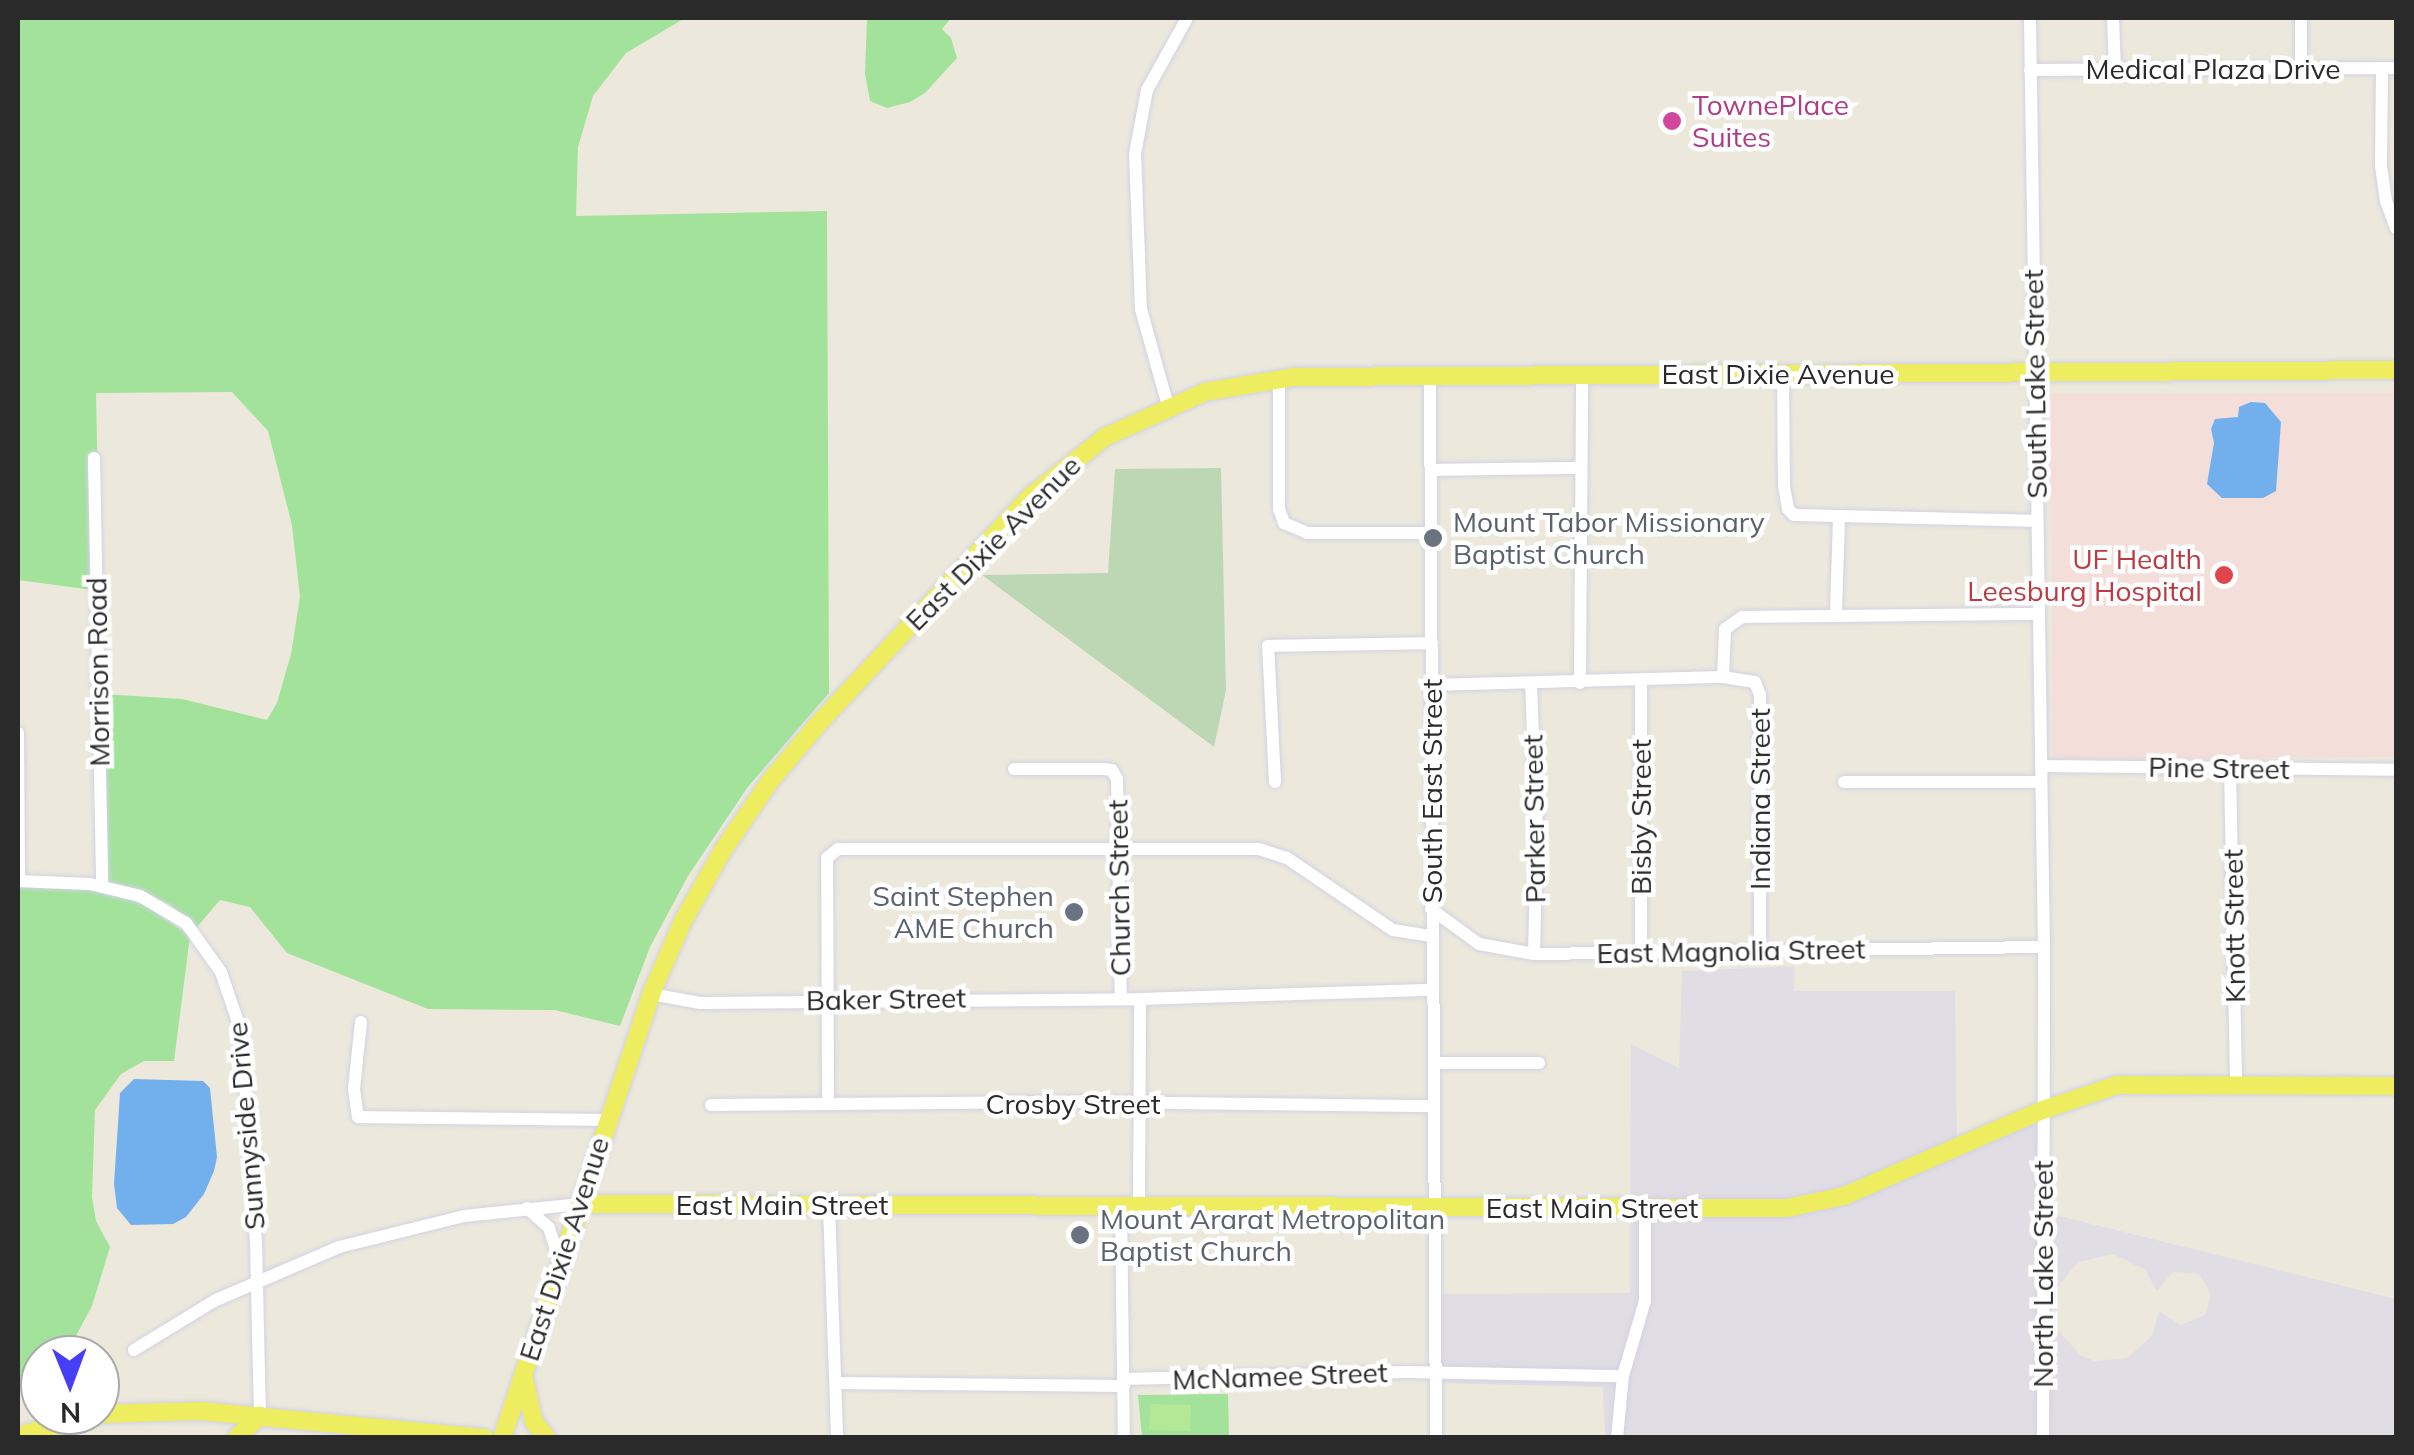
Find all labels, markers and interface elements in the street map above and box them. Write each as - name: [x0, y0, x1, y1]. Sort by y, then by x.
- street label: Medical Plaza Drive: [2085, 52, 2341, 86]
- place label: TownePlace Suites: [1692, 88, 1849, 154]
- marker: TownePlace Suites: [1661, 110, 1683, 132]
- street label: South Lake Street: [2016, 269, 2054, 499]
- street label: East Dixie Avenue: [1661, 357, 1895, 391]
- street label: East Dixie Avenue: [899, 449, 1087, 637]
- place label: Mount Tabor Missionary Baptist Church: [1453, 505, 1765, 571]
- marker: Mount Tabor Missionary Baptist Church: [1422, 527, 1444, 549]
- place label: UF Health Leesburg Hospital: [1967, 542, 2202, 608]
- marker: UF Health Leesburg Hospital: [2211, 562, 2237, 588]
- street label: Morrison Road: [80, 577, 116, 767]
- street label: South East Street: [1415, 679, 1449, 903]
- street label: Indiana Street: [1743, 708, 1777, 890]
- street label: Parker Street: [1516, 734, 1552, 904]
- street label: Bisby Street: [1624, 739, 1658, 895]
- street label: Pine Street: [2148, 750, 2290, 786]
- street label: Church Street: [1101, 799, 1137, 977]
- street label: Knott Street: [2216, 849, 2252, 1003]
- place label: Saint Stephen AME Church: [872, 879, 1054, 945]
- marker: Saint Stephen AME Church: [1063, 901, 1085, 923]
- street label: East Magnolia Street: [1596, 932, 1866, 970]
- street label: Baker Street: [806, 981, 966, 1017]
- street label: Sunnyside Drive: [220, 1021, 272, 1231]
- street label: Crosby Street: [985, 1087, 1161, 1121]
- street label: East Dixie Avenue: [512, 1133, 616, 1365]
- street label: North Lake Street: [2026, 1160, 2060, 1388]
- street label: East Main Street: [676, 1188, 888, 1222]
- street label: East Main Street: [1486, 1191, 1698, 1225]
- place label: Mount Ararat Metropolitan Baptist Church: [1100, 1202, 1445, 1268]
- marker: Mount Ararat Metropolitan Baptist Church: [1069, 1224, 1091, 1246]
- north arrow: [20, 1335, 120, 1435]
- street label: McNamee Street: [1172, 1355, 1388, 1397]
- text: N: [60, 1396, 81, 1431]

